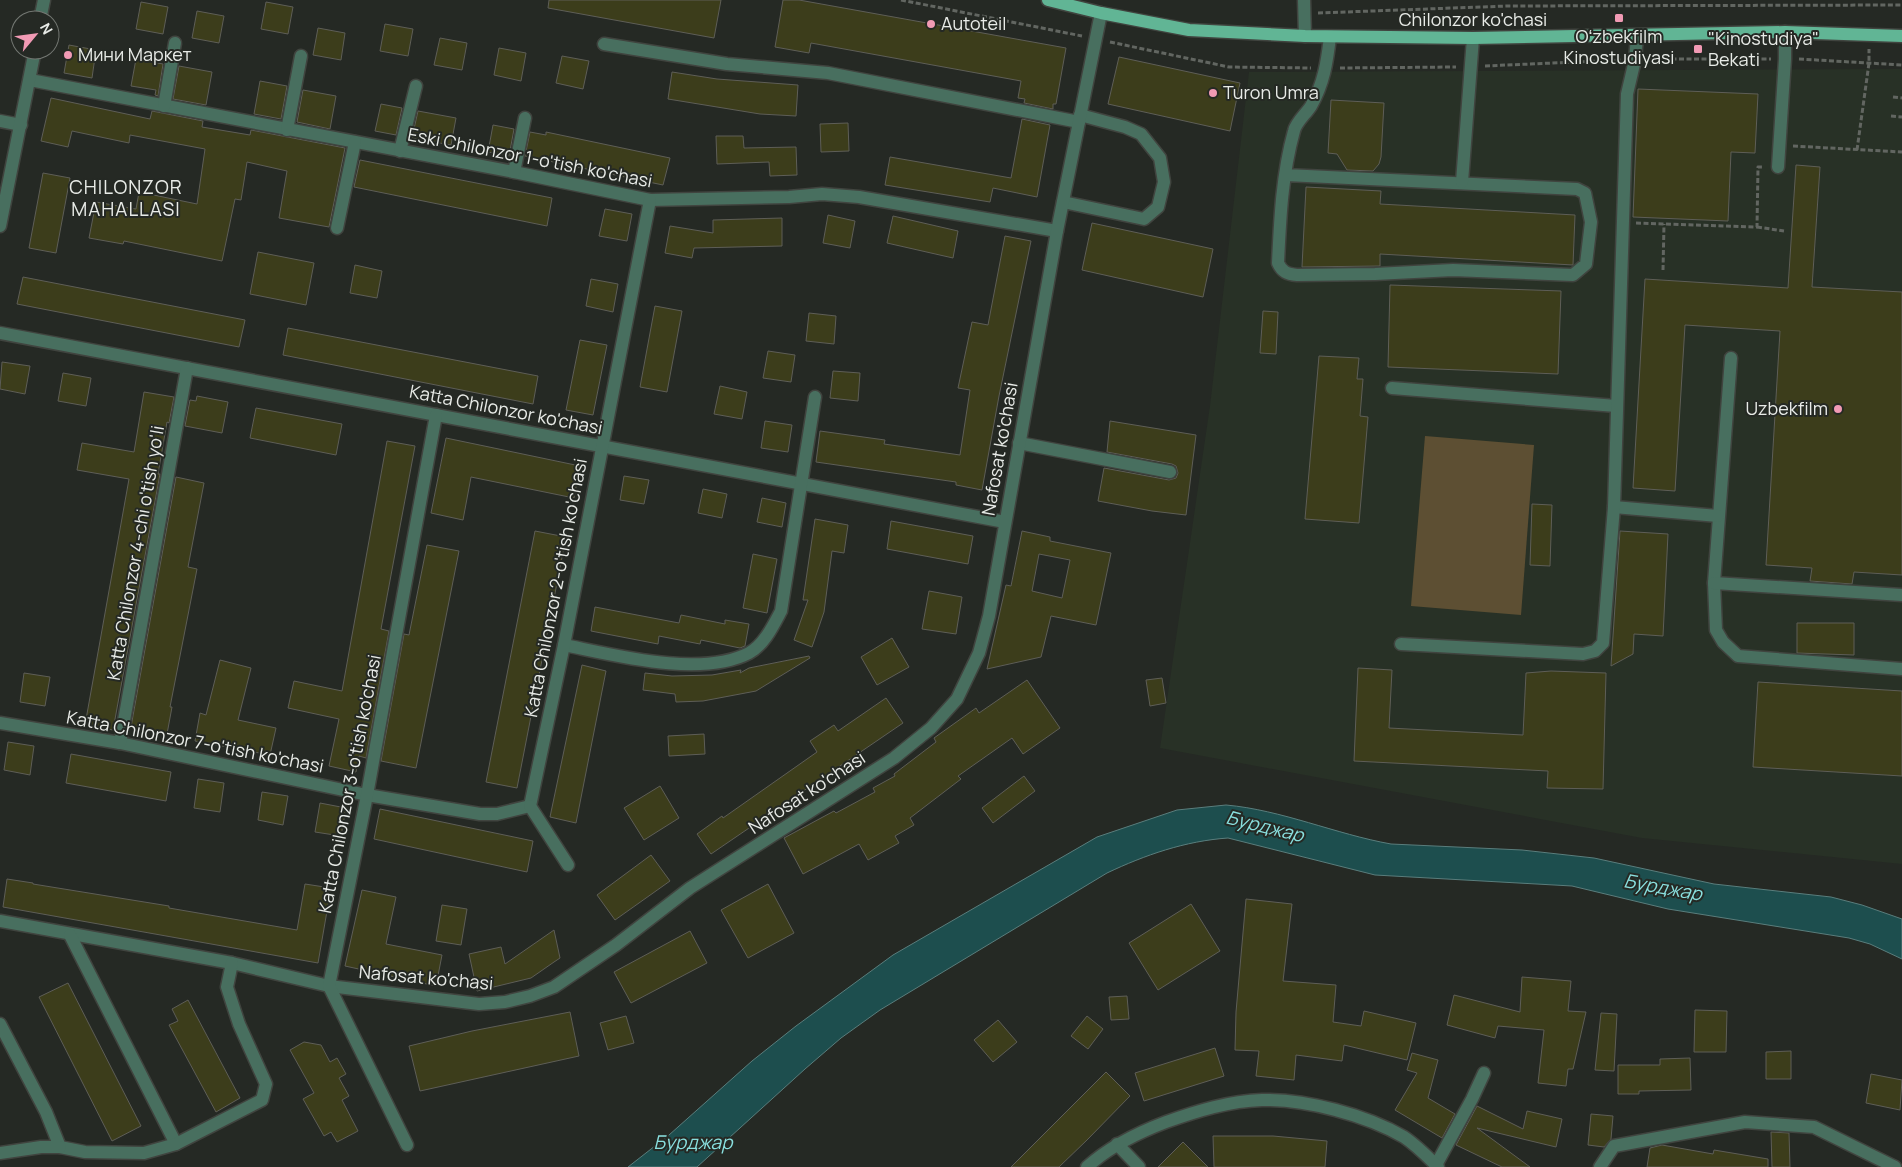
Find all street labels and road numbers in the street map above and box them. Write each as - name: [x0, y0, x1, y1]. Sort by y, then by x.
- street label: Chilonzor ko'chasi: [1399, 7, 1547, 31]
- street label: Eski Chilonzor 1-o'tish ko'chasi: [406, 122, 655, 193]
- street label: Katta Chilonzor ko'chasi: [408, 379, 605, 440]
- street label: Nafosat ko'chasi: [975, 380, 1023, 517]
- street label: Katta Chilonzor 4-chi o'tish yo'li: [101, 424, 169, 682]
- street label: Katta Chilonzor 2-o'tish ko'chasi: [518, 456, 592, 719]
- street label: Katta Chilonzor 3-o'tish ko'chasi: [312, 653, 386, 915]
- street label: Katta Chilonzor 7-o'tish ko'chasi: [64, 704, 326, 778]
- street label: Nafosat ko'chasi: [743, 745, 870, 839]
- street label: Nafosat ko'chasi: [358, 959, 494, 995]

